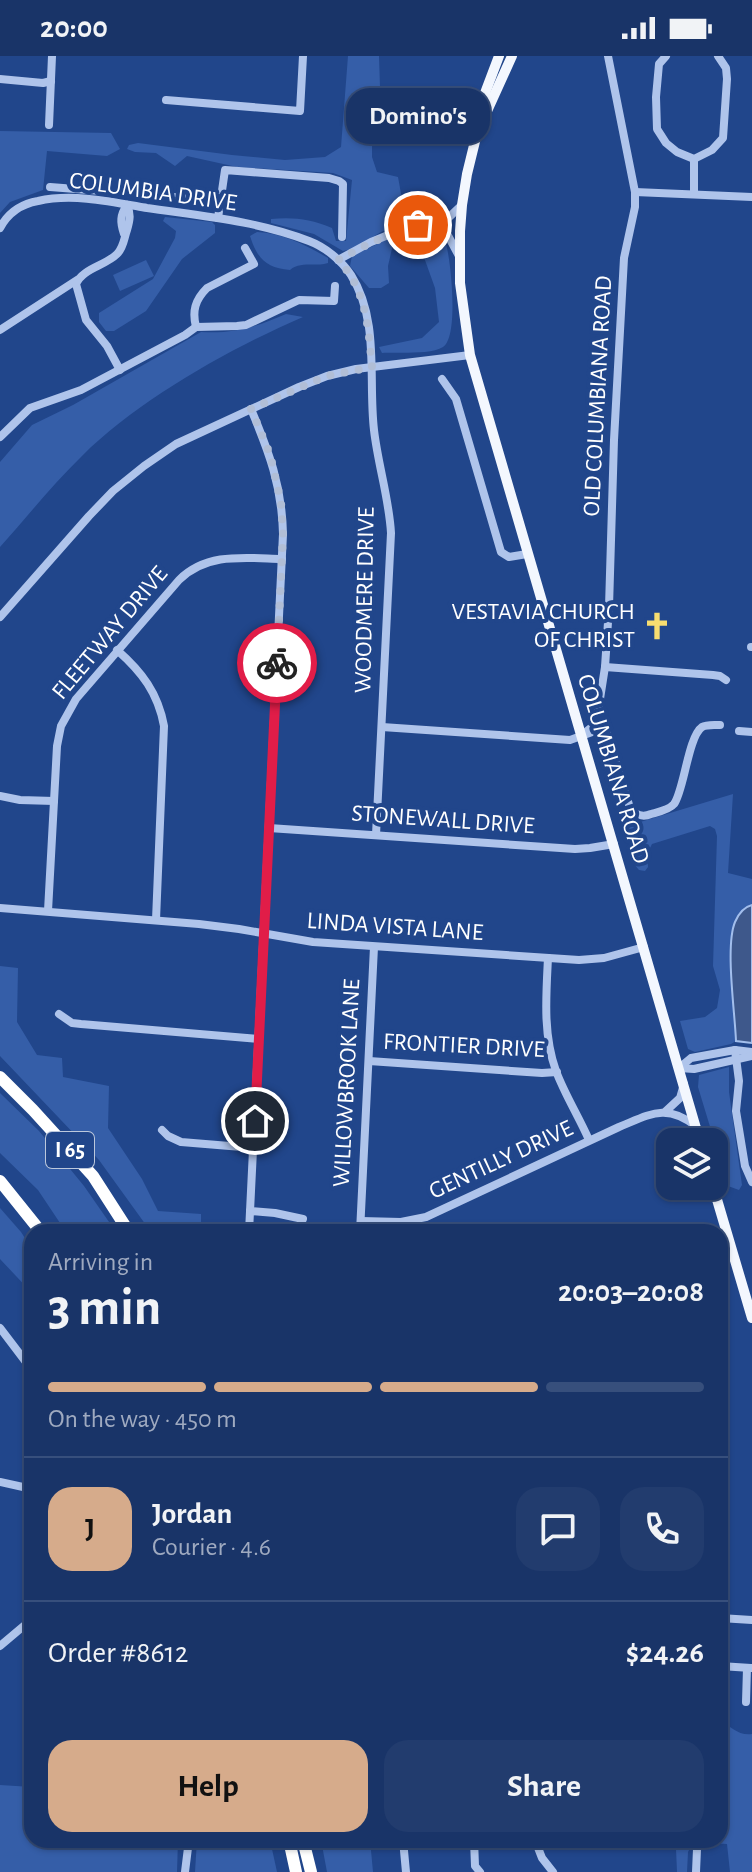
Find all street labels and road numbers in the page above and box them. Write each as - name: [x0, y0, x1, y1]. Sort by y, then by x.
- street label: COLUMBIA DRIVE: [68, 168, 239, 216]
- street label: OLD COLUMBIANA ROAD: [580, 275, 616, 517]
- street label: WOODMERE DRIVE: [351, 506, 379, 693]
- street label: FLEETWAY DRIVE: [48, 562, 173, 704]
- street label: COLUMBIANA ROAD: [573, 672, 653, 866]
- street label: STONEWALL DRIVE: [351, 802, 536, 838]
- street label: LINDA VISTA LANE: [306, 909, 484, 945]
- street label: WILLOWBROOK LANE: [330, 978, 364, 1188]
- street label: FRONTIER DRIVE: [383, 1030, 546, 1062]
- street label: GENTILLY DRIVE: [425, 1116, 577, 1204]
- road number: I 65: [46, 1132, 94, 1168]

